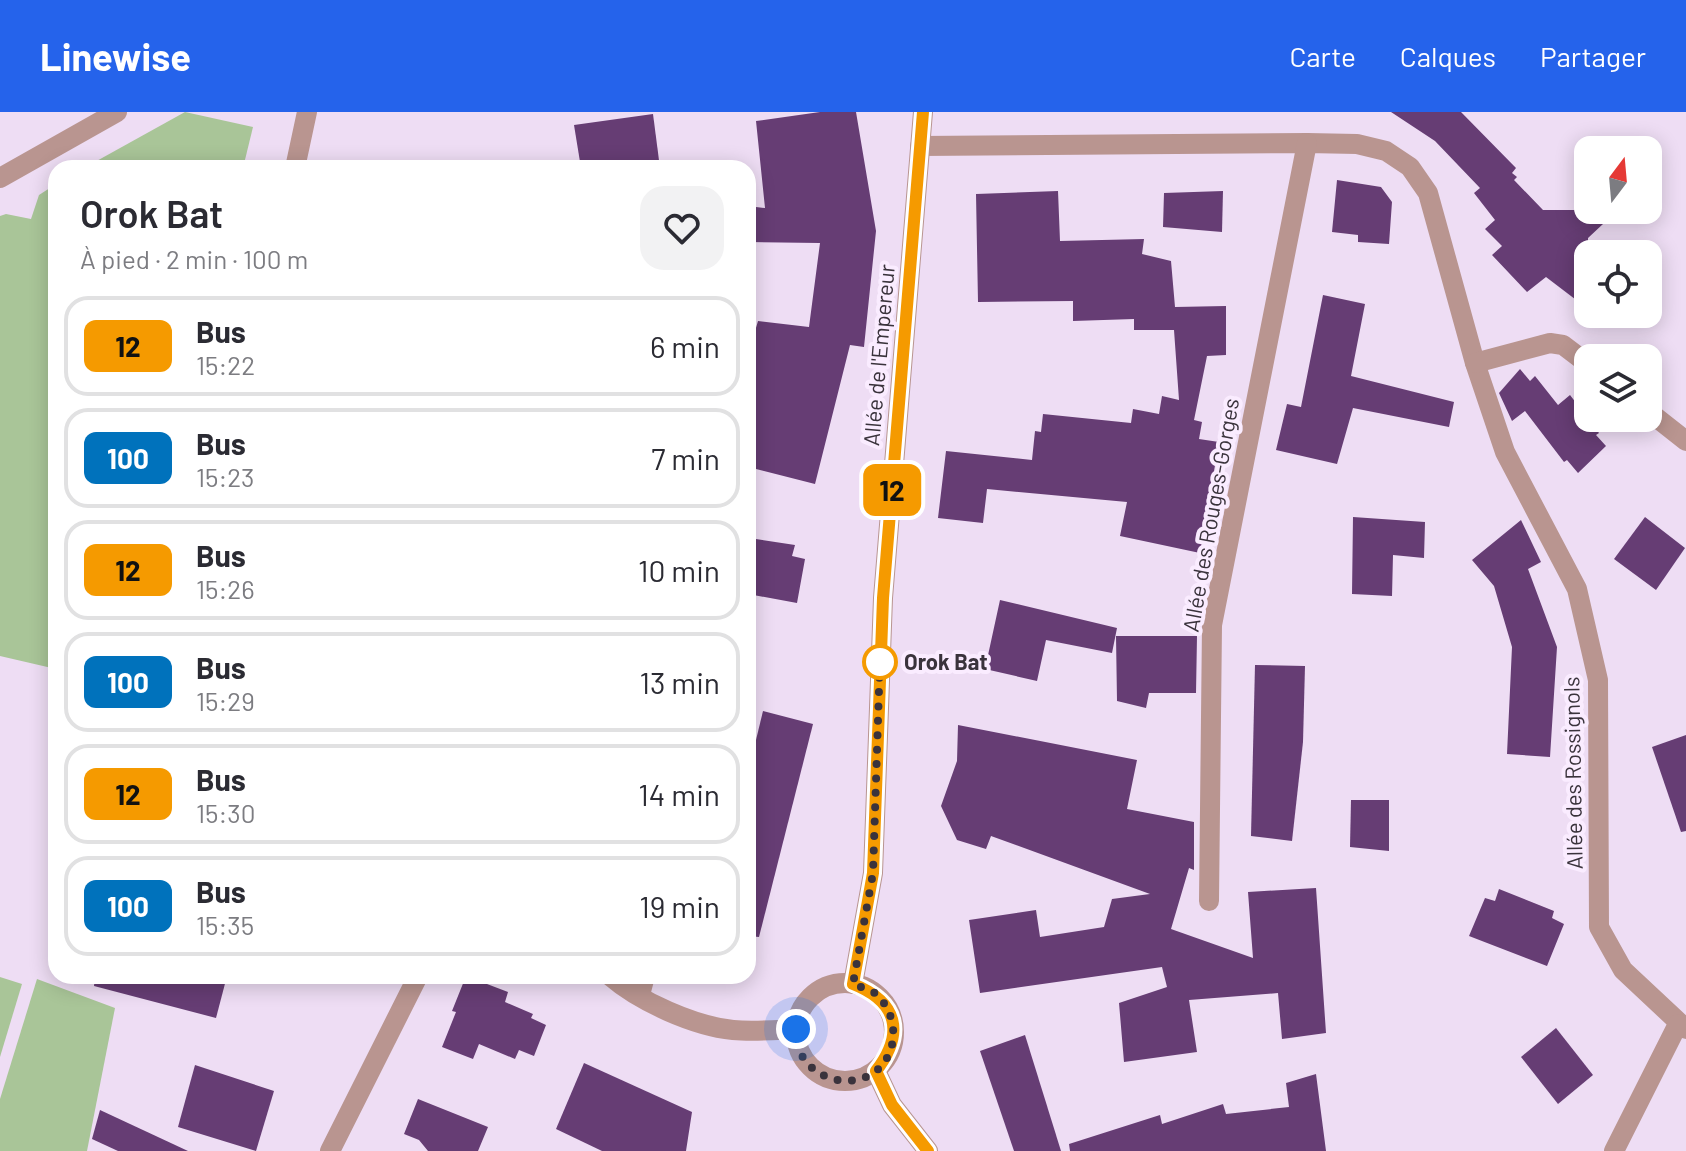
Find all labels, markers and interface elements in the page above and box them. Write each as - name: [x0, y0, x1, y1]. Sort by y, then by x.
- text: Linewise: [40, 33, 191, 79]
- text: Carte: [1289, 39, 1356, 73]
- text: Calques: [1400, 39, 1496, 73]
- text: Partager: [1540, 39, 1646, 73]
- north arrow: [1574, 136, 1662, 224]
- map controls: [1574, 136, 1662, 432]
- button: heart: [640, 186, 724, 270]
- text: Orok Bat: [80, 190, 223, 236]
- button: locate: [1574, 240, 1662, 328]
- text: À pied · 2 min · 100 m: [80, 243, 308, 274]
- street label: Allée de l'Empereur: [857, 263, 899, 447]
- text: Bus: [196, 313, 246, 349]
- text: 6 min: [650, 328, 720, 364]
- text: 12: [115, 329, 141, 363]
- button: layers: [1574, 344, 1662, 432]
- text: 15:22: [196, 349, 255, 380]
- street label: Allée des Rouges-Gorges: [1177, 396, 1243, 634]
- text: Bus: [196, 425, 246, 461]
- text: 7 min: [651, 440, 720, 476]
- text: 100: [107, 441, 149, 475]
- text: 15:23: [196, 461, 254, 492]
- line badge: 12: [856, 464, 928, 516]
- text: 12: [879, 473, 905, 507]
- text: Bus: [196, 537, 246, 573]
- text: 10 min: [638, 552, 720, 588]
- text: 12: [115, 553, 141, 587]
- text: 15:26: [196, 573, 255, 604]
- marker: Orok Bat: [863, 645, 897, 679]
- place label: Orok Bat: [904, 648, 988, 674]
- text: Bus: [196, 649, 246, 685]
- text: 13 min: [639, 664, 720, 700]
- text: 100: [107, 665, 149, 699]
- street label: Allée des Rossignols: [1557, 676, 1587, 870]
- text: 15:29: [196, 685, 255, 716]
- text: Bus: [196, 761, 246, 797]
- text: 14 min: [638, 776, 720, 812]
- text: 12: [115, 777, 141, 811]
- text: 15:30: [196, 797, 255, 828]
- text: Bus: [196, 873, 246, 909]
- text: 19 min: [639, 888, 720, 924]
- text: 100: [107, 889, 149, 923]
- text: 15:35: [196, 909, 254, 940]
- your location: [776, 1009, 816, 1049]

